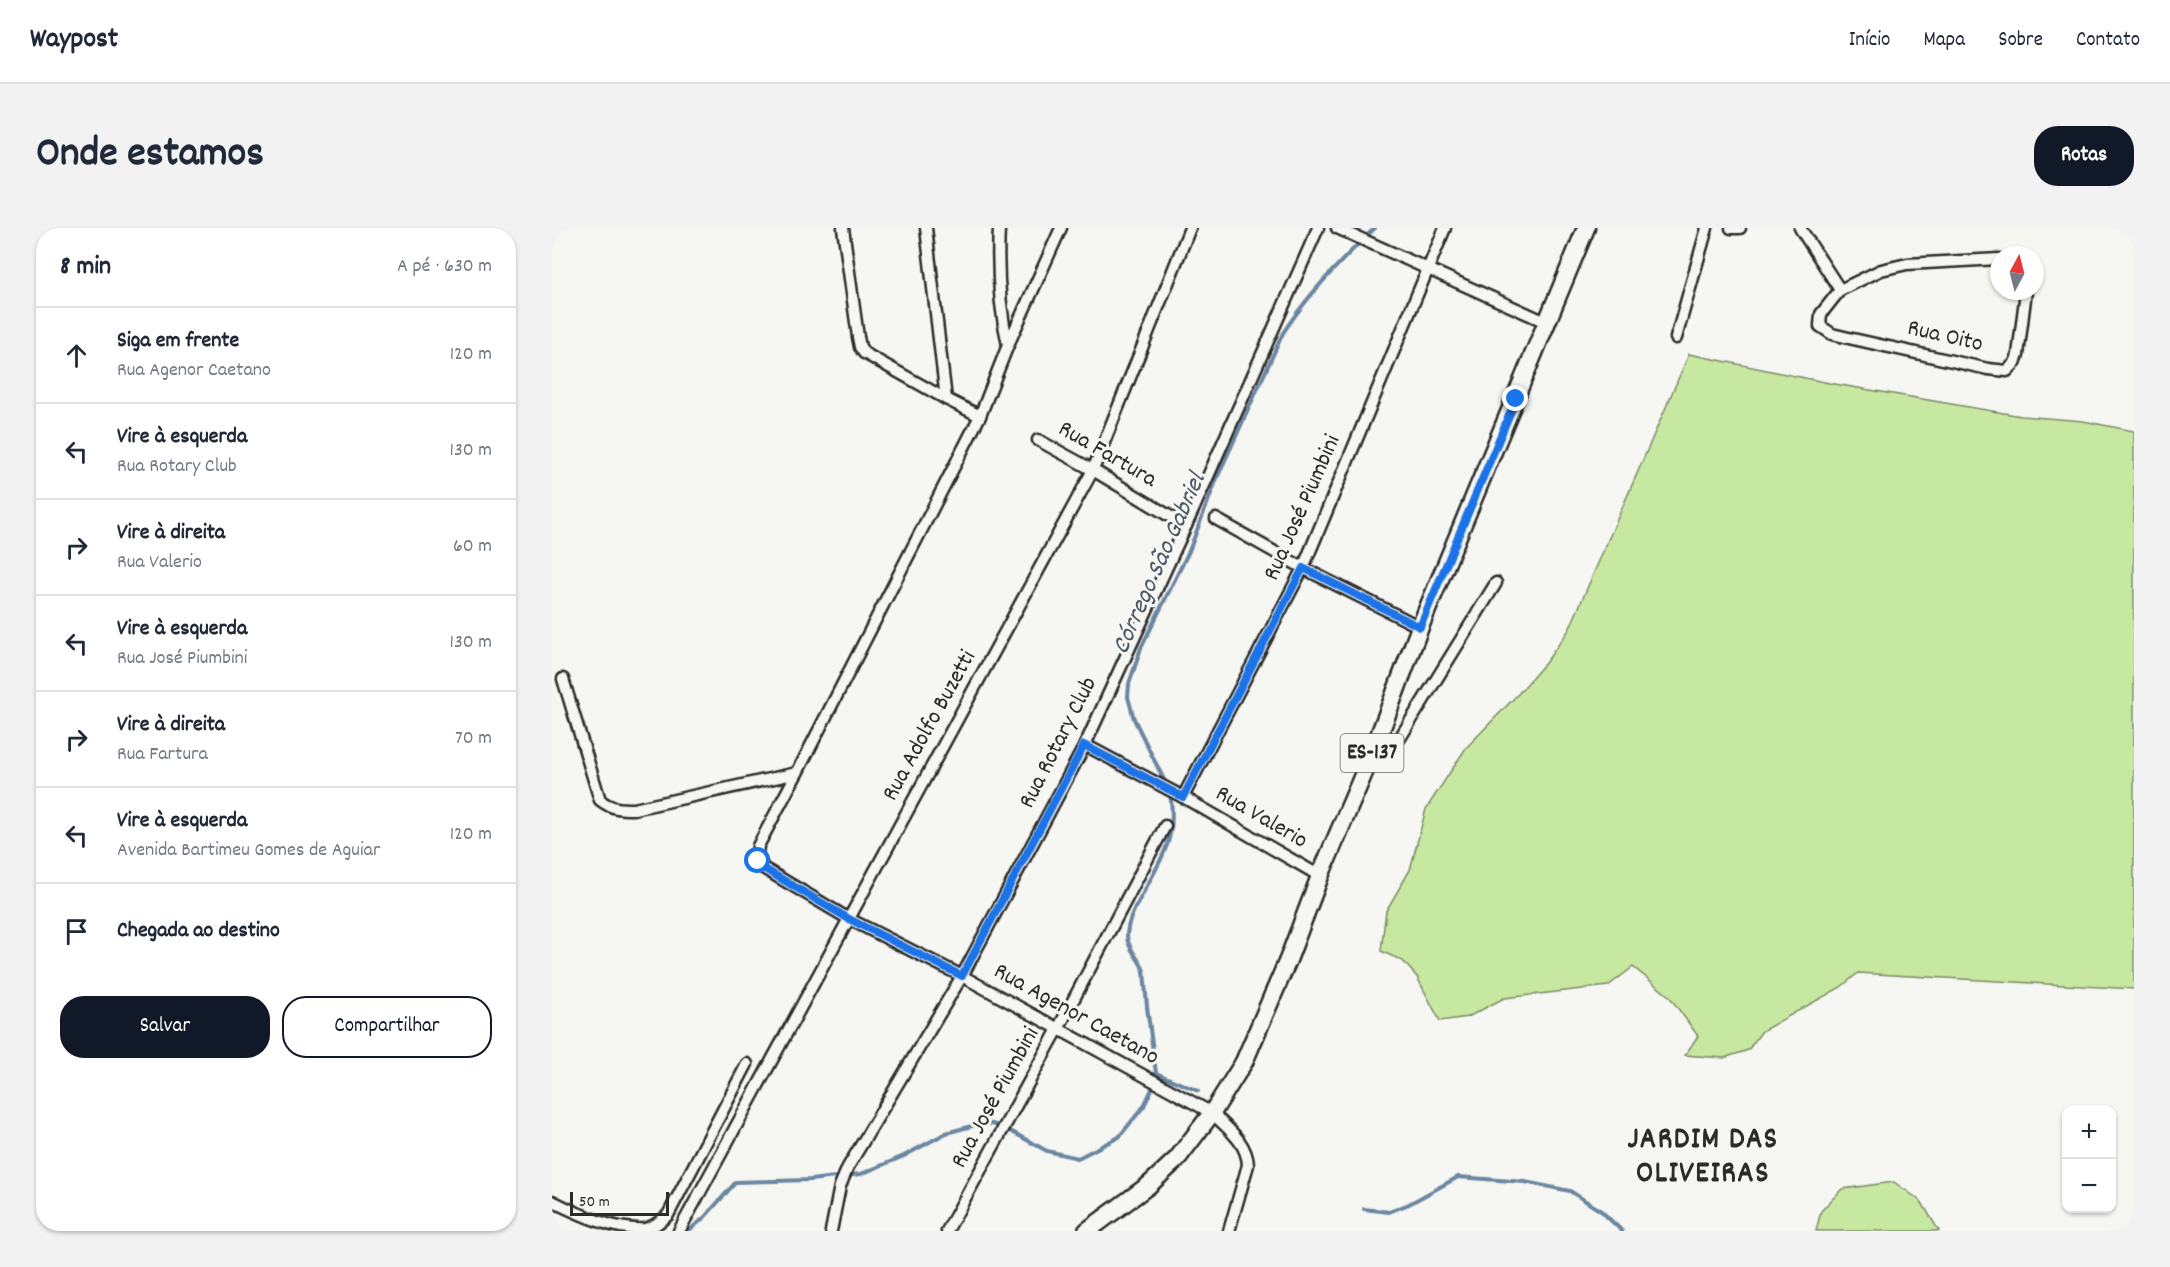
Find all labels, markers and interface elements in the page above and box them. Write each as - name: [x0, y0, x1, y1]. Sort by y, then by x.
- text: Waypost: [30, 21, 118, 61]
- text: Início: [1849, 26, 1890, 56]
- text: Mapa: [1923, 26, 1965, 56]
- text: Sobre: [1998, 26, 2043, 56]
- text: Contato: [2076, 26, 2140, 56]
- text: Onde estamos: [36, 126, 264, 186]
- button: Rotas: [2034, 126, 2134, 186]
- north arrow: [1990, 246, 2044, 300]
- text: 8 min: [60, 249, 111, 286]
- text: A pé · 630 m: [397, 253, 492, 281]
- street label: Rua Oito: [1904, 312, 1986, 362]
- text: Siga em frente: [117, 326, 239, 357]
- icon: ahead: [60, 339, 93, 372]
- text: 120 m: [450, 341, 492, 369]
- text: Rua Agenor Caetano: [117, 357, 271, 385]
- route end: [1502, 385, 1528, 411]
- street label: Rua Fartura: [1051, 413, 1163, 497]
- text: Vire à esquerda: [117, 422, 247, 453]
- street label: Rua José Piumbini: [1256, 430, 1350, 586]
- icon: left: [60, 435, 93, 468]
- text: 130 m: [450, 437, 492, 465]
- text: Rua Rotary Club: [117, 453, 237, 481]
- water label: Córrego São Gabriel: [1104, 466, 1217, 660]
- text: Vire à direita: [117, 518, 225, 549]
- icon: right: [60, 531, 93, 564]
- text: 60 m: [453, 533, 492, 561]
- text: Rua Valerio: [117, 549, 202, 577]
- text: Vire à esquerda: [117, 614, 247, 645]
- icon: left: [60, 627, 93, 660]
- text: 130 m: [450, 629, 492, 657]
- street label: Rua Adolfo Buzetti: [874, 644, 986, 808]
- text: Rua José Piumbini: [117, 645, 247, 673]
- street label: Rua Rotary Club: [1011, 671, 1107, 815]
- text: Vire à direita: [117, 710, 225, 741]
- icon: right: [60, 723, 93, 756]
- text: 70 m: [455, 725, 492, 753]
- road number: ES-137: [1340, 734, 1404, 772]
- text: Rua Fartura: [117, 741, 208, 769]
- street label: Rua Valerio: [1208, 778, 1314, 858]
- text: Vire à esquerda: [117, 806, 247, 837]
- icon: left: [60, 819, 93, 852]
- text: 120 m: [450, 821, 492, 849]
- text: Avenida Bartimeu Gomes de Aguiar: [117, 837, 380, 865]
- route start: [744, 847, 770, 873]
- icon: arrive: [60, 915, 93, 948]
- text: Chegada ao destino: [117, 916, 280, 947]
- street label: Rua Agenor Caetano: [987, 955, 1165, 1075]
- button: Salvar: [60, 996, 270, 1058]
- button: Compartilhar: [282, 996, 492, 1058]
- street label: Rua José Piumbini: [943, 1021, 1049, 1175]
- map controls: [2062, 1105, 2116, 1213]
- button: +: [2062, 1105, 2116, 1159]
- district label: JARDIM DAS OLIVEIRAS: [1627, 1120, 1779, 1197]
- button: −: [2062, 1159, 2116, 1213]
- scale bar: [570, 1189, 669, 1216]
- text: 50 m: [579, 1191, 610, 1214]

